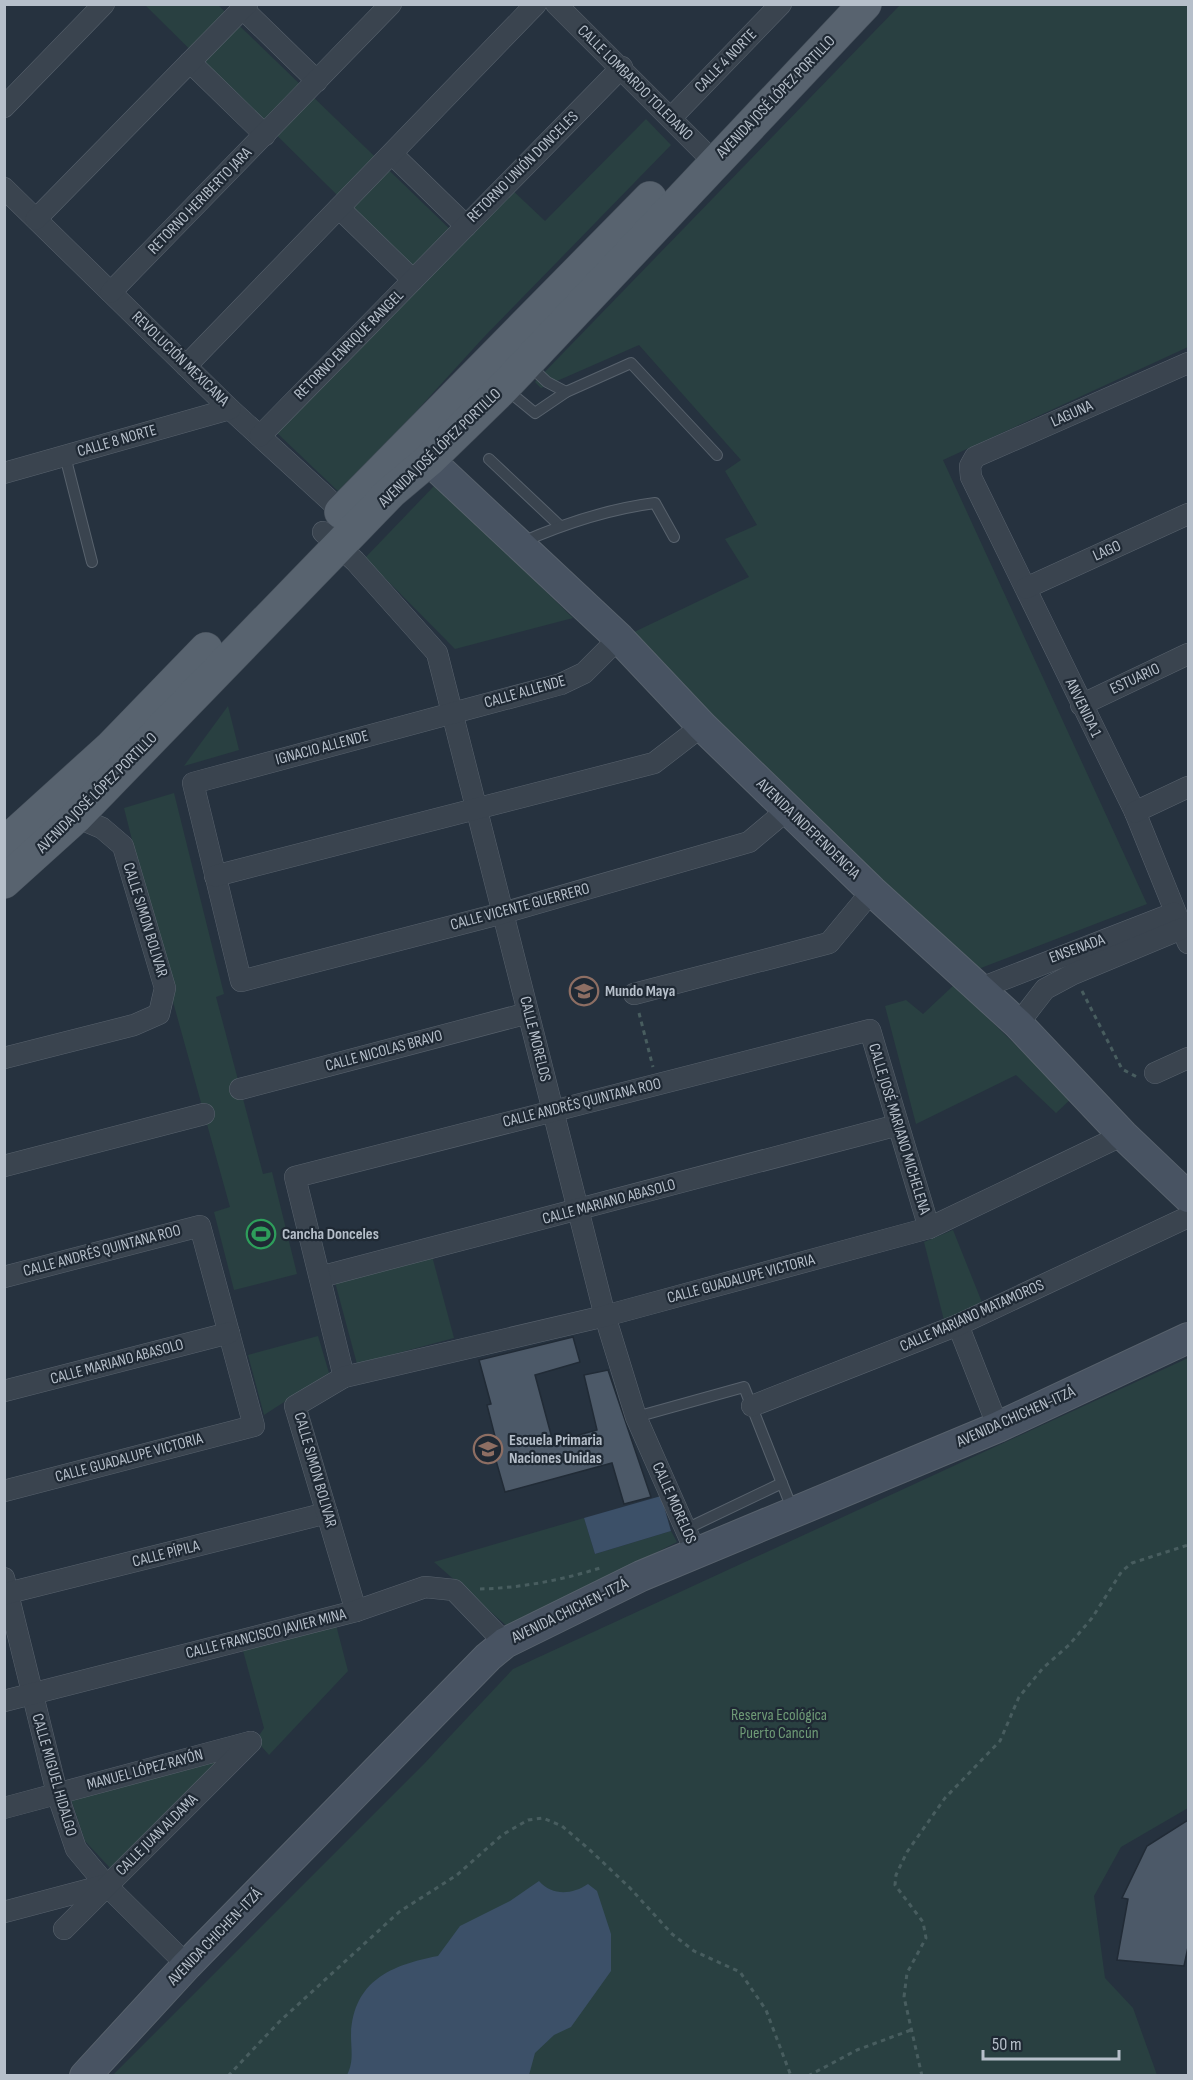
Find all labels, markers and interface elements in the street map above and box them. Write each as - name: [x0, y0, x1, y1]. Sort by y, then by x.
- street label: CALLE LOMBARDO TOLEDANO: [573, 21, 697, 145]
- street label: CALLE 4 NORTE: [691, 25, 761, 97]
- street label: AVENIDA JOSÉ LÓPEZ PORTILLO: [712, 32, 839, 163]
- street label: RETORNO UNIÓN DONCELES: [463, 107, 583, 227]
- street label: RETORNO HERIBERTO JARA: [144, 144, 256, 258]
- street label: RETORNO ENRIQUE RANGEL: [290, 286, 408, 404]
- street label: REVOLUCIÓN MEXICANA: [127, 308, 233, 410]
- street label: AVENIDA JOSÉ LÓPEZ PORTILLO: [374, 385, 505, 512]
- street label: LAGUNA: [1048, 396, 1096, 432]
- street label: CALLE 8 NORTE: [75, 421, 159, 461]
- street label: LAGO: [1090, 536, 1124, 566]
- street label: ESTUARIO: [1107, 659, 1163, 699]
- street label: CALLE ALLENDE: [482, 671, 568, 713]
- street label: ANVENIDA 1: [1060, 675, 1105, 741]
- street label: IGNACIO ALLENDE: [273, 726, 371, 770]
- street label: AVENIDA JOSÉ LÓPEZ PORTILLO: [32, 729, 161, 858]
- street label: AVENIDA INDEPENDENCIA: [752, 774, 864, 883]
- street label: CALLE SIMON BOLIVAR: [119, 860, 171, 980]
- street label: CALLE VICENTE GUERRERO: [448, 879, 592, 935]
- street label: ENSENADA: [1047, 930, 1108, 968]
- school or university icon: Mundo Maya: [568, 975, 600, 1007]
- place label: Mundo Maya: [605, 982, 675, 1001]
- street label: CALLE MORELOS: [515, 994, 555, 1084]
- street label: CALLE NICOLAS BRAVO: [323, 1026, 445, 1076]
- street label: CALLE JOSÉ MARIANO MICHELENA: [864, 1041, 934, 1217]
- street label: CALLE ANDRÉS QUINTANA ROO: [501, 1074, 663, 1132]
- street label: CALLE MARIANO ABASOLO: [540, 1175, 678, 1229]
- sports icon: Cancha Donceles: [245, 1218, 277, 1250]
- street label: CALLE ANDRÉS QUINTANA ROO: [21, 1221, 183, 1281]
- place label: Cancha Donceles: [282, 1225, 379, 1244]
- street label: CALLE GUADALUPE VICTORIA: [665, 1250, 817, 1308]
- street label: CALLE MARIANO MATAMOROS: [897, 1276, 1047, 1356]
- street label: CALLE MARIANO ABASOLO: [48, 1335, 186, 1389]
- street label: AVENIDA CHICHEN-ITZÁ: [953, 1382, 1078, 1452]
- street label: CALLE SIMON BOLIVAR: [289, 1410, 341, 1530]
- street label: CALLE GUADALUPE VICTORIA: [53, 1429, 205, 1487]
- place label: Escuela Primaria Naciones Unidas: [509, 1431, 602, 1468]
- school or university icon: Escuela Primaria Naciones Unidas: [472, 1433, 504, 1465]
- street label: CALLE MORELOS: [648, 1459, 700, 1547]
- street label: CALLE PÍPILA: [130, 1536, 202, 1572]
- street label: AVENIDA CHICHEN-ITZÁ: [508, 1574, 632, 1648]
- street label: CALLE FRANCISCO JAVIER MINA: [184, 1605, 348, 1663]
- park label: Reserva Ecológica Puerto Cancún: [731, 1706, 827, 1743]
- street label: CALLE MIGUEL HIDALGO: [27, 1711, 81, 1839]
- street label: MANUEL LÓPEZ RAYÓN: [85, 1745, 205, 1795]
- street label: CALLE JUAN ALDAMA: [112, 1790, 202, 1880]
- street label: AVENIDA CHICHEN-ITZÁ: [163, 1884, 266, 1990]
- scale bar: [983, 2023, 1120, 2061]
- text: 50 m: [992, 2034, 1022, 2055]

